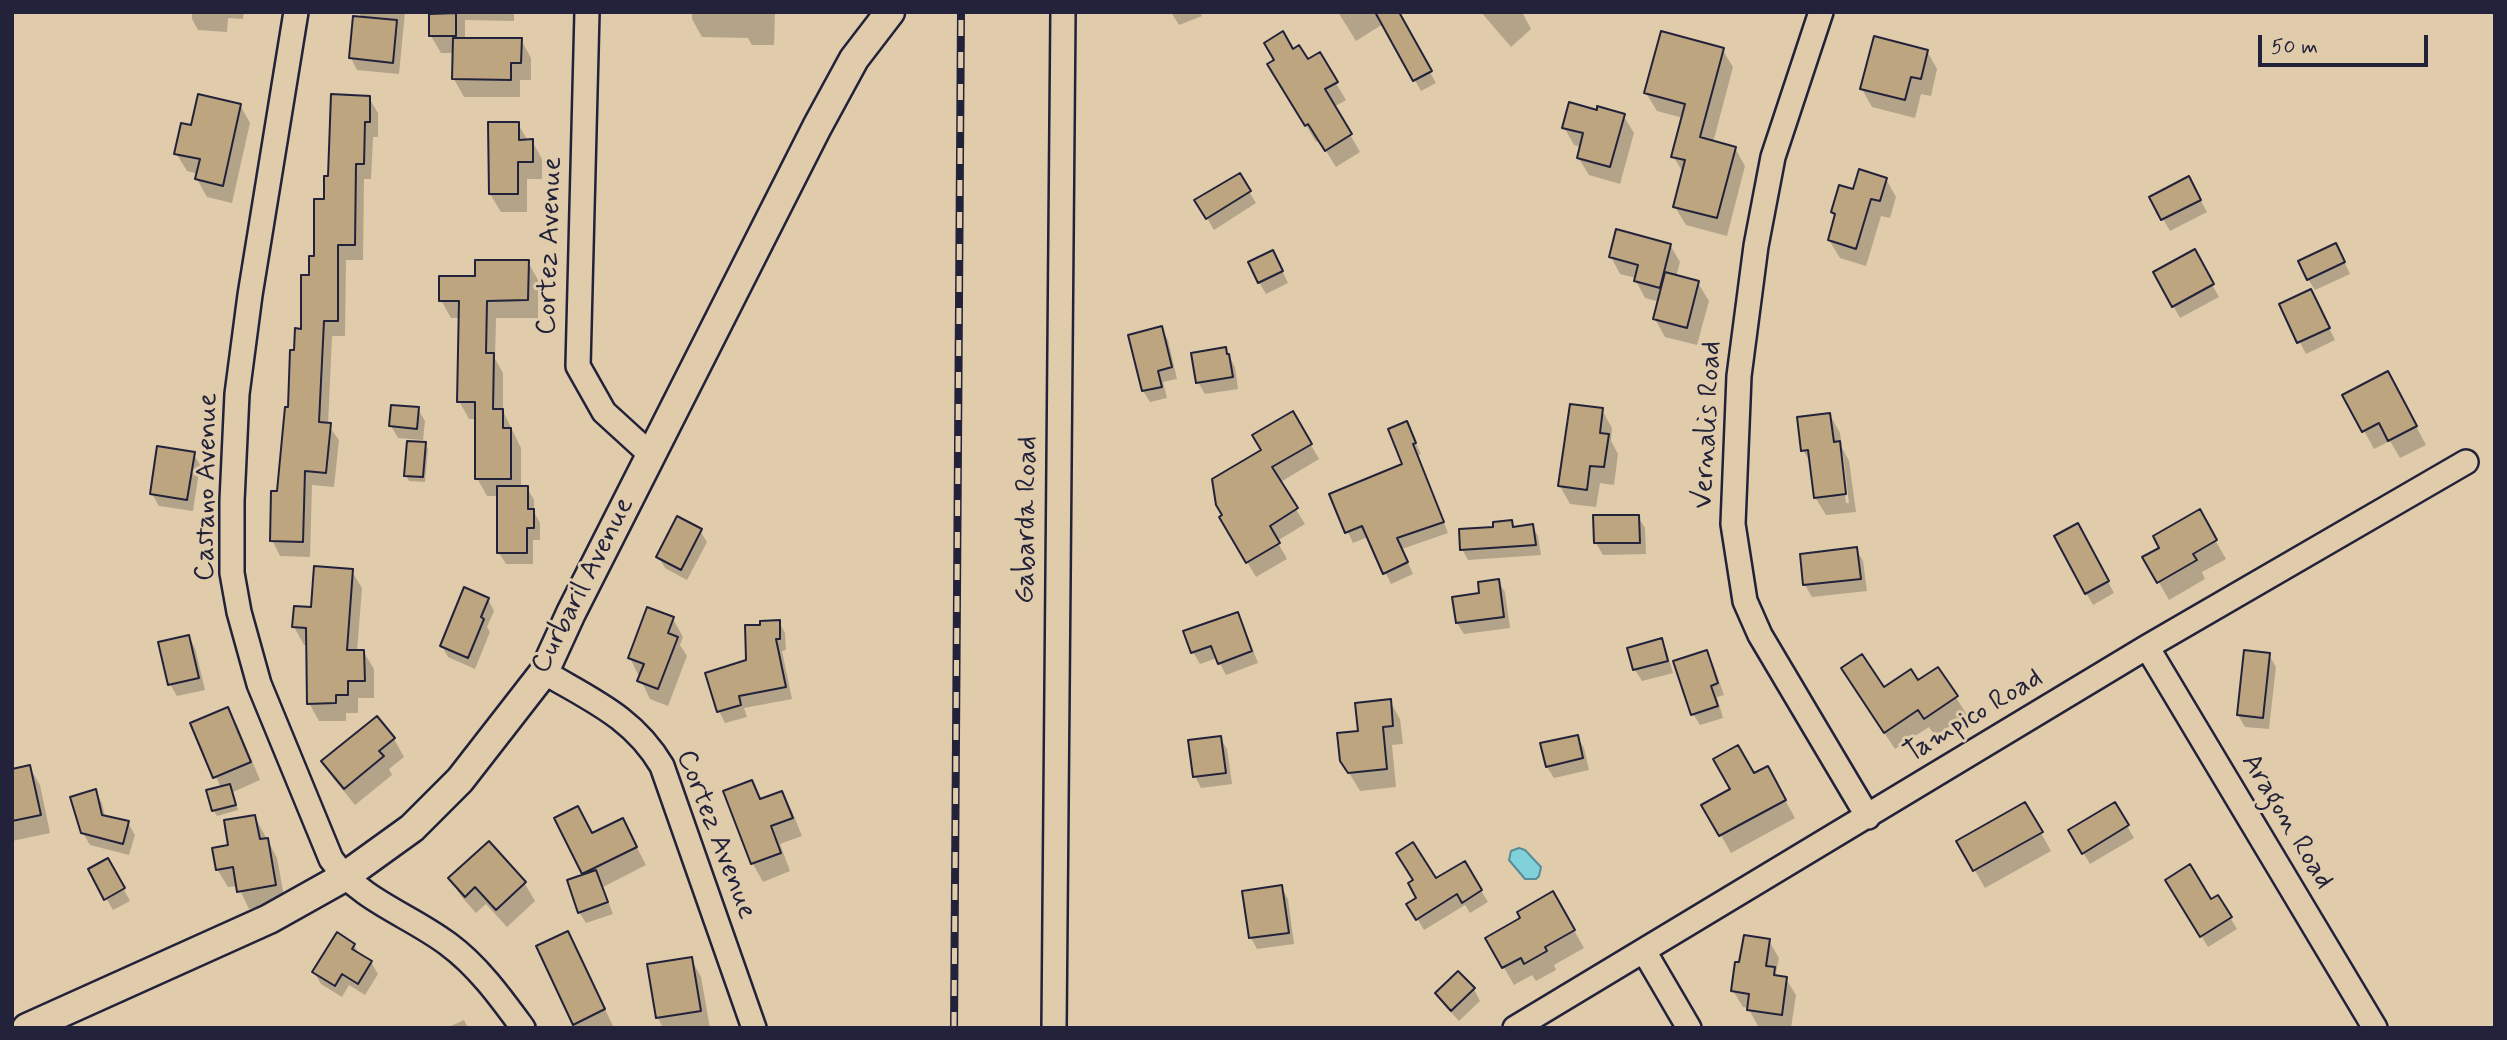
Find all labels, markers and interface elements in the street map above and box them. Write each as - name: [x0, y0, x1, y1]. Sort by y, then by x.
- scale bar: [2262, 21, 2432, 65]
- text: 50 m: [2271, 33, 2318, 61]
- street label: Cortez Avenue: [531, 156, 571, 336]
- street label: Vernalis Road: [1688, 340, 1730, 510]
- street label: Castano Avenue: [190, 393, 226, 581]
- street label: Gabarda Road: [1010, 436, 1046, 604]
- street label: Curbaril Avenue: [525, 492, 643, 680]
- street label: Tampico Road: [1898, 662, 2050, 772]
- street label: Cortez Avenue: [667, 746, 763, 924]
- street label: Aragon Road: [2232, 748, 2340, 896]

